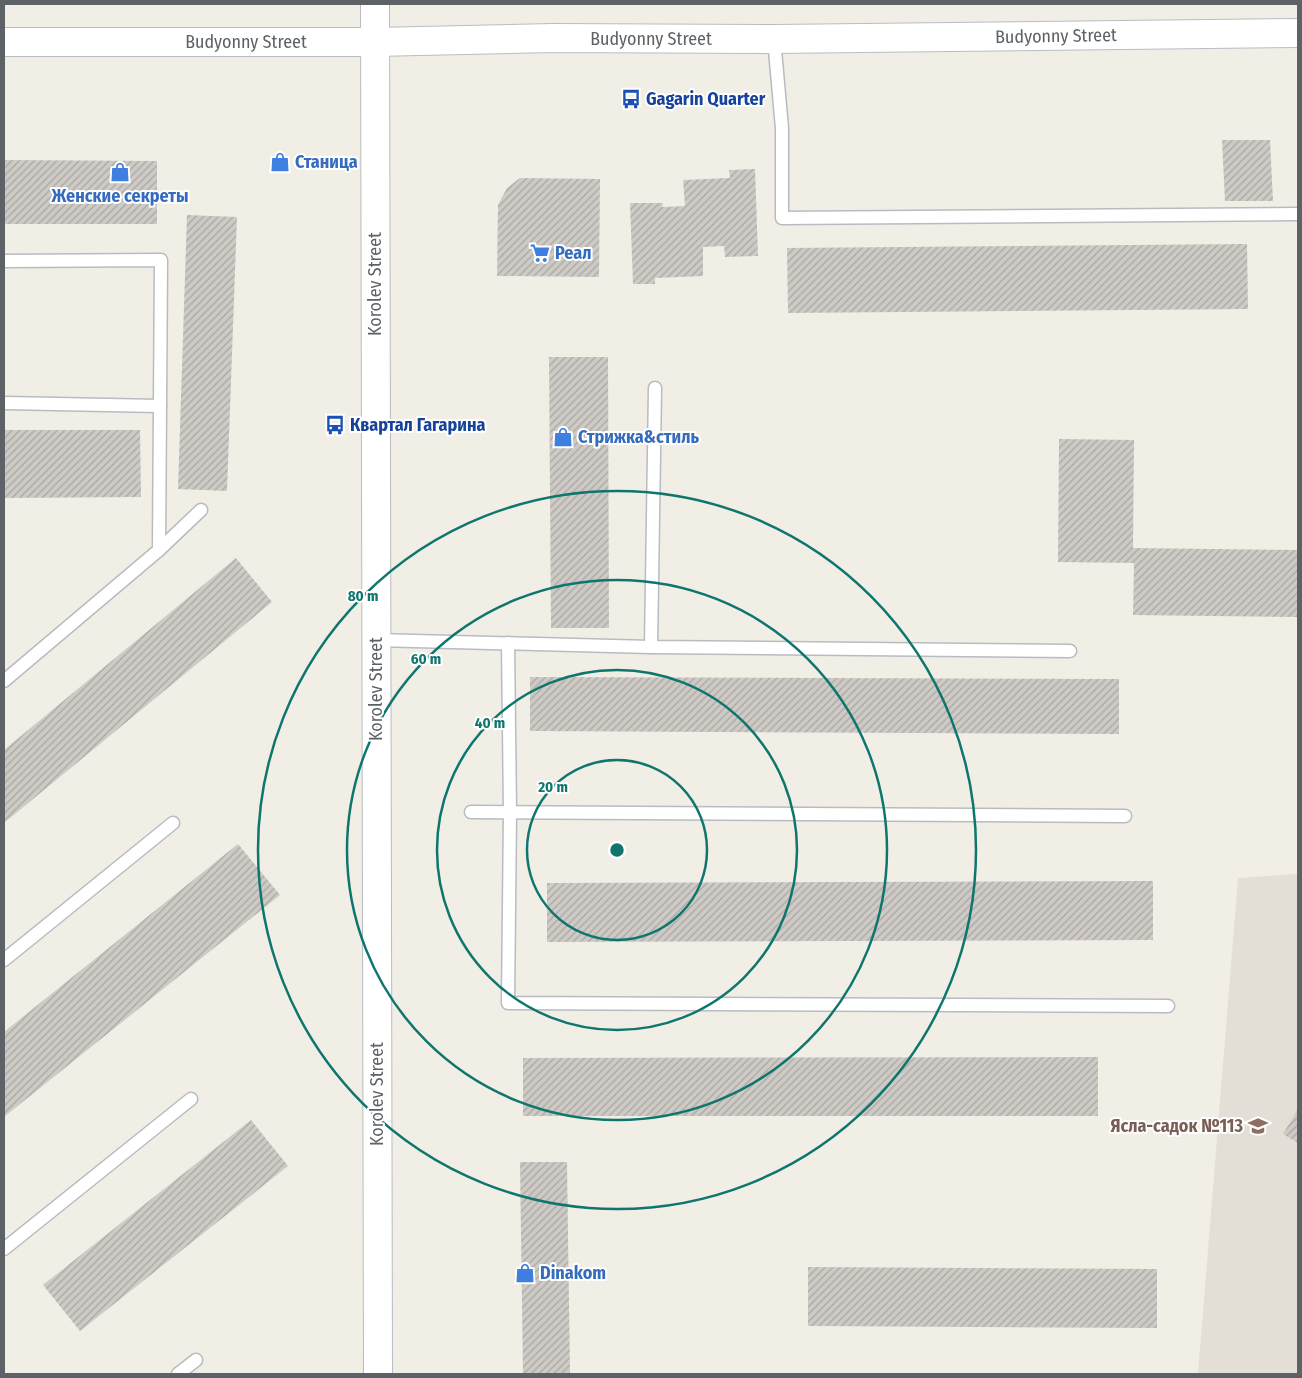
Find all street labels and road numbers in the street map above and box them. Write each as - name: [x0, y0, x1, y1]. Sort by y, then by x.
- street label: Budyonny Street: [995, 24, 1117, 48]
- street label: Budyonny Street: [590, 28, 712, 50]
- street label: Budyonny Street: [185, 31, 307, 53]
- street label: Korolev Street: [364, 232, 386, 336]
- street label: Korolev Street: [365, 637, 387, 741]
- street label: Korolev Street: [366, 1042, 388, 1146]

